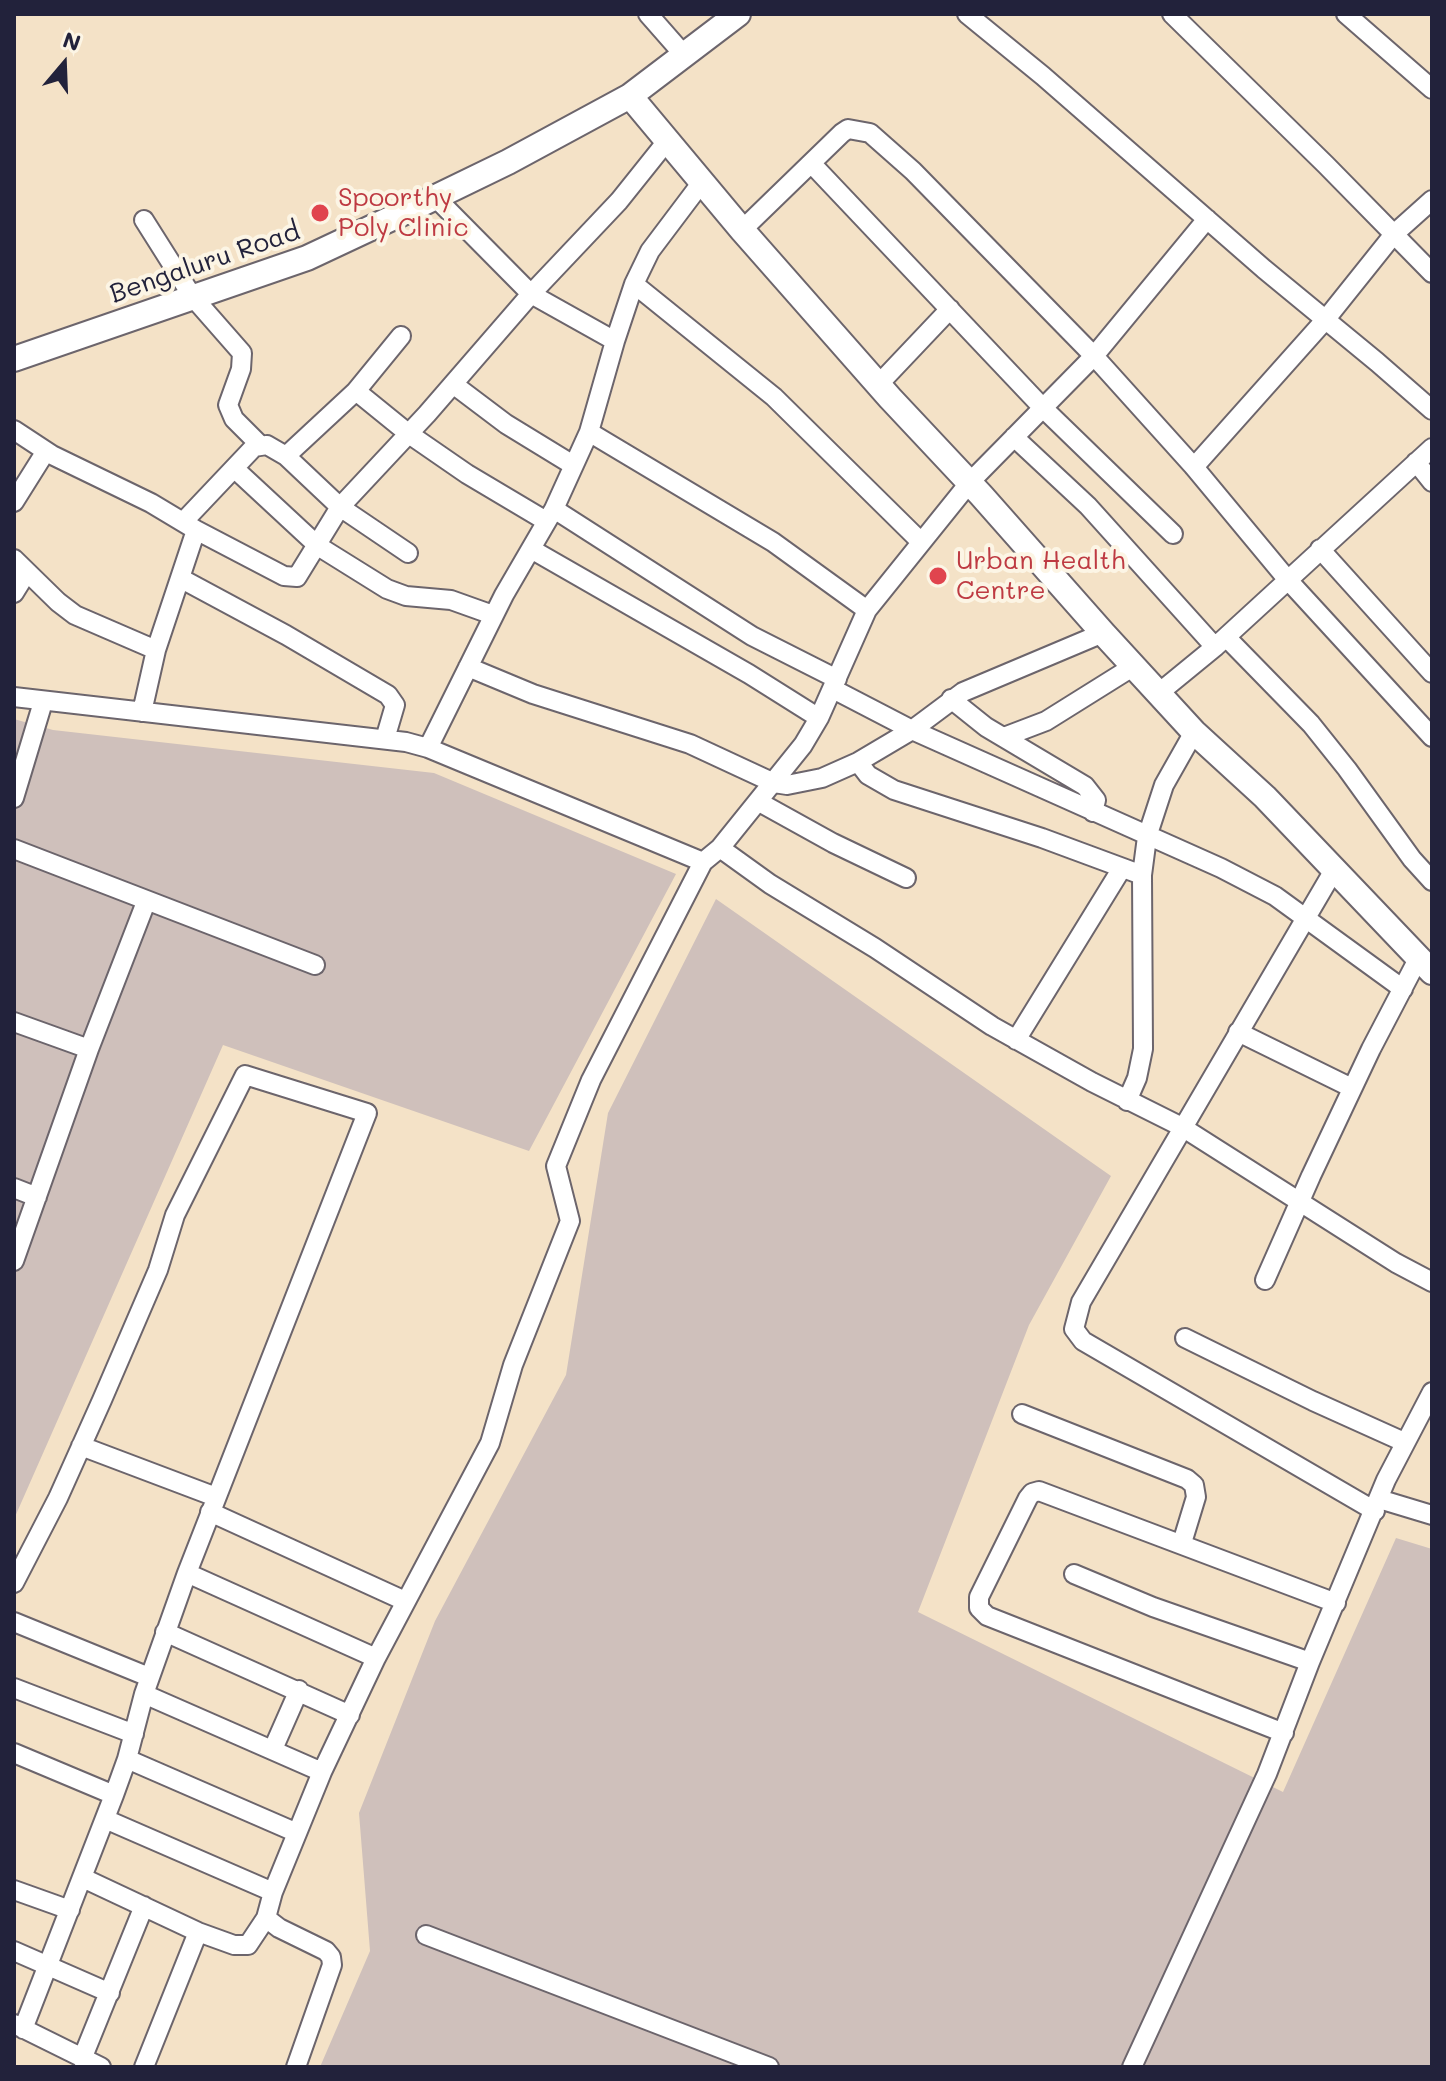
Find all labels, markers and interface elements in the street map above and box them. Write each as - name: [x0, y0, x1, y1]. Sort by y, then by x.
- north arrow: [24, 24, 104, 104]
- text: N: [59, 24, 85, 57]
- place label: Spoorthy Poly Clinic: [338, 182, 468, 244]
- marker: Spoorthy Poly Clinic: [309, 202, 331, 224]
- street label: Bengaluru Road: [106, 216, 304, 310]
- place label: Urban Health Centre: [956, 545, 1125, 606]
- marker: Urban Health Centre: [927, 565, 949, 587]

